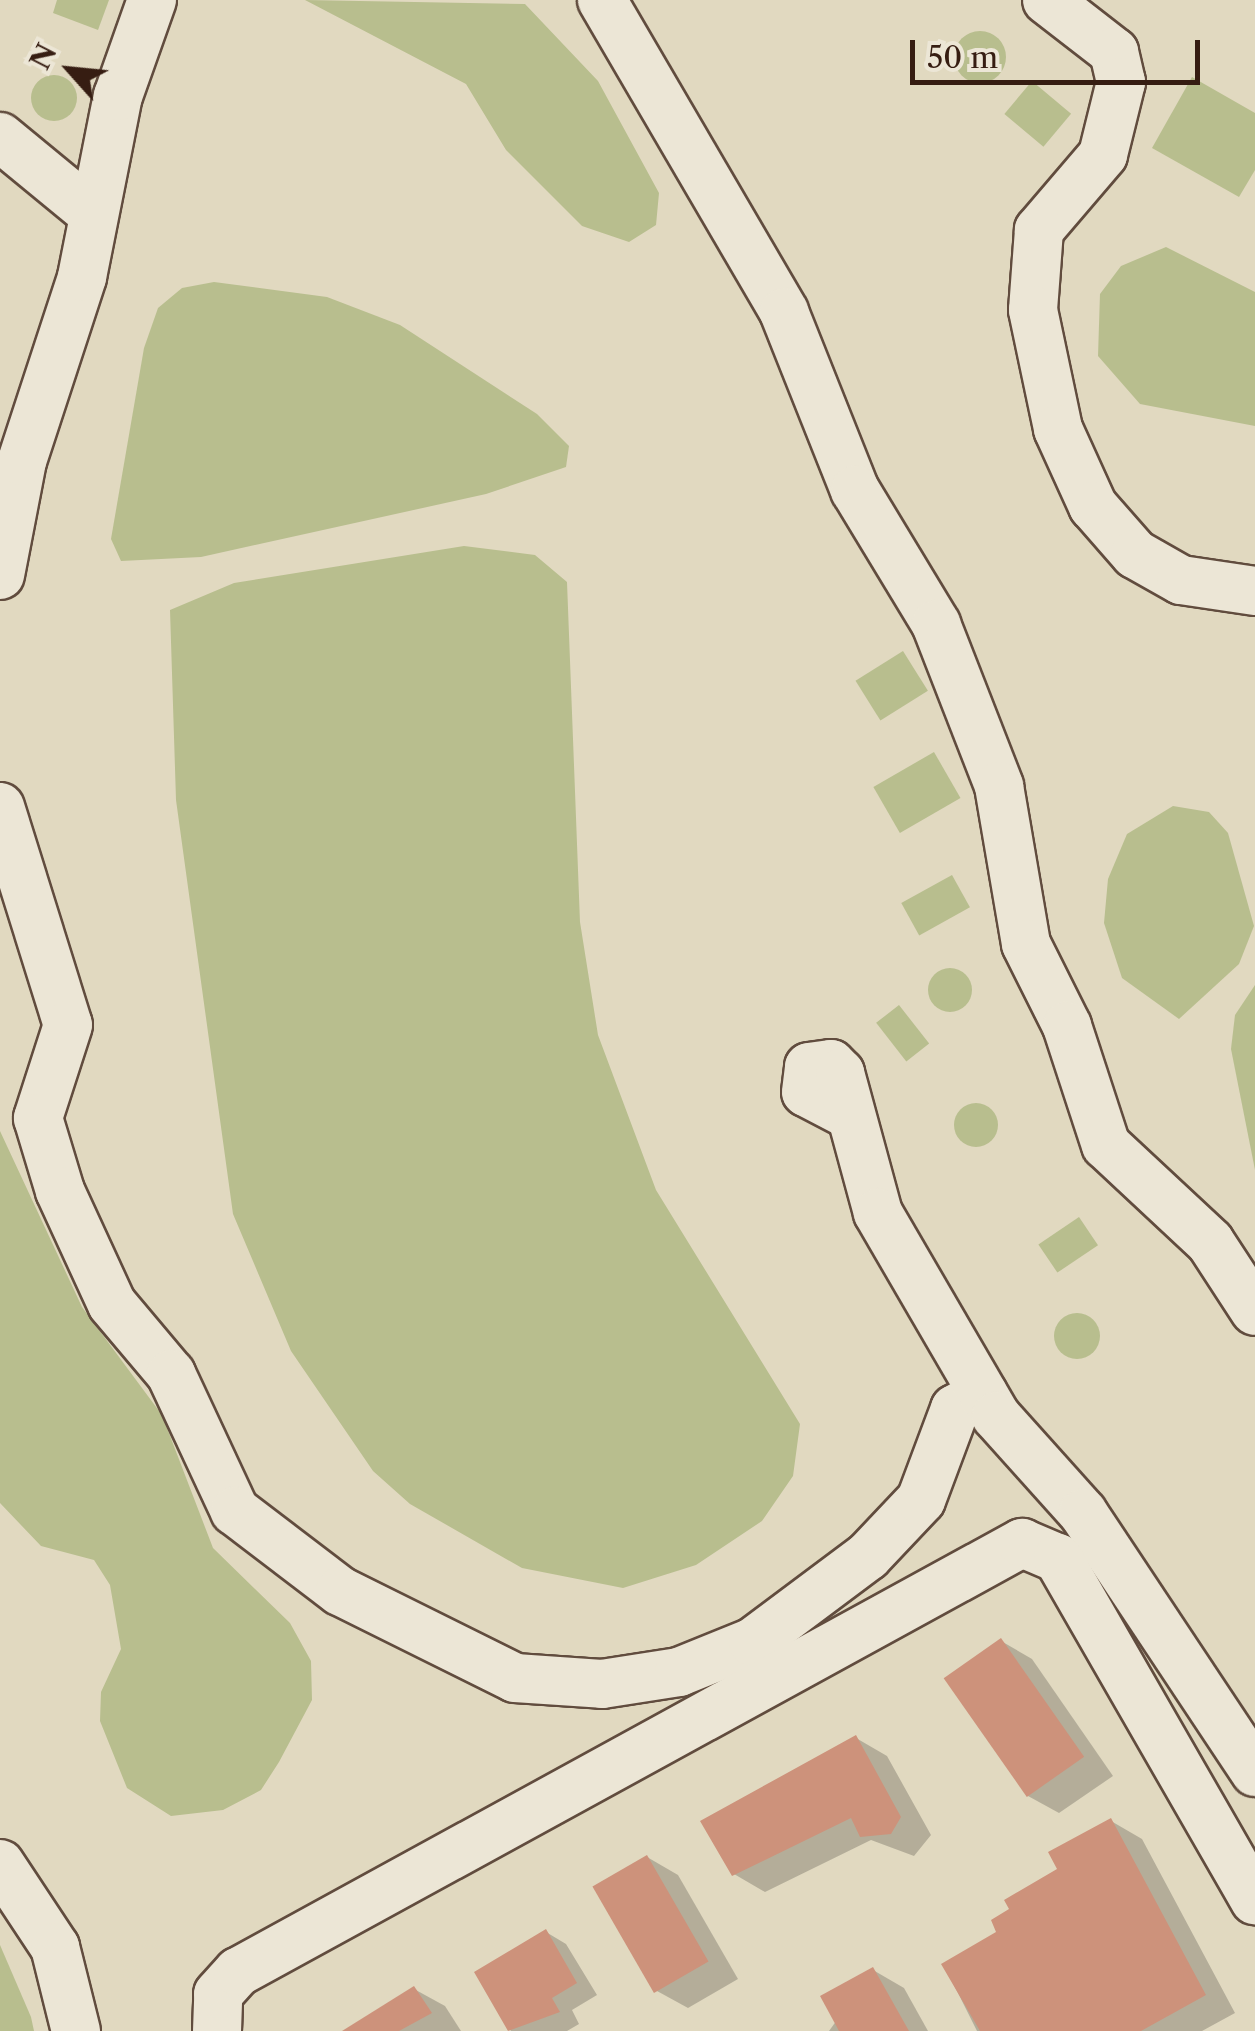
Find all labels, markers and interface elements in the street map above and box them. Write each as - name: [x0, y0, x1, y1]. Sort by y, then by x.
- north arrow: [20, 20, 120, 120]
- scale bar: [915, 20, 1205, 82]
- text: N: [23, 38, 64, 75]
- text: 50 m: [927, 39, 998, 76]

